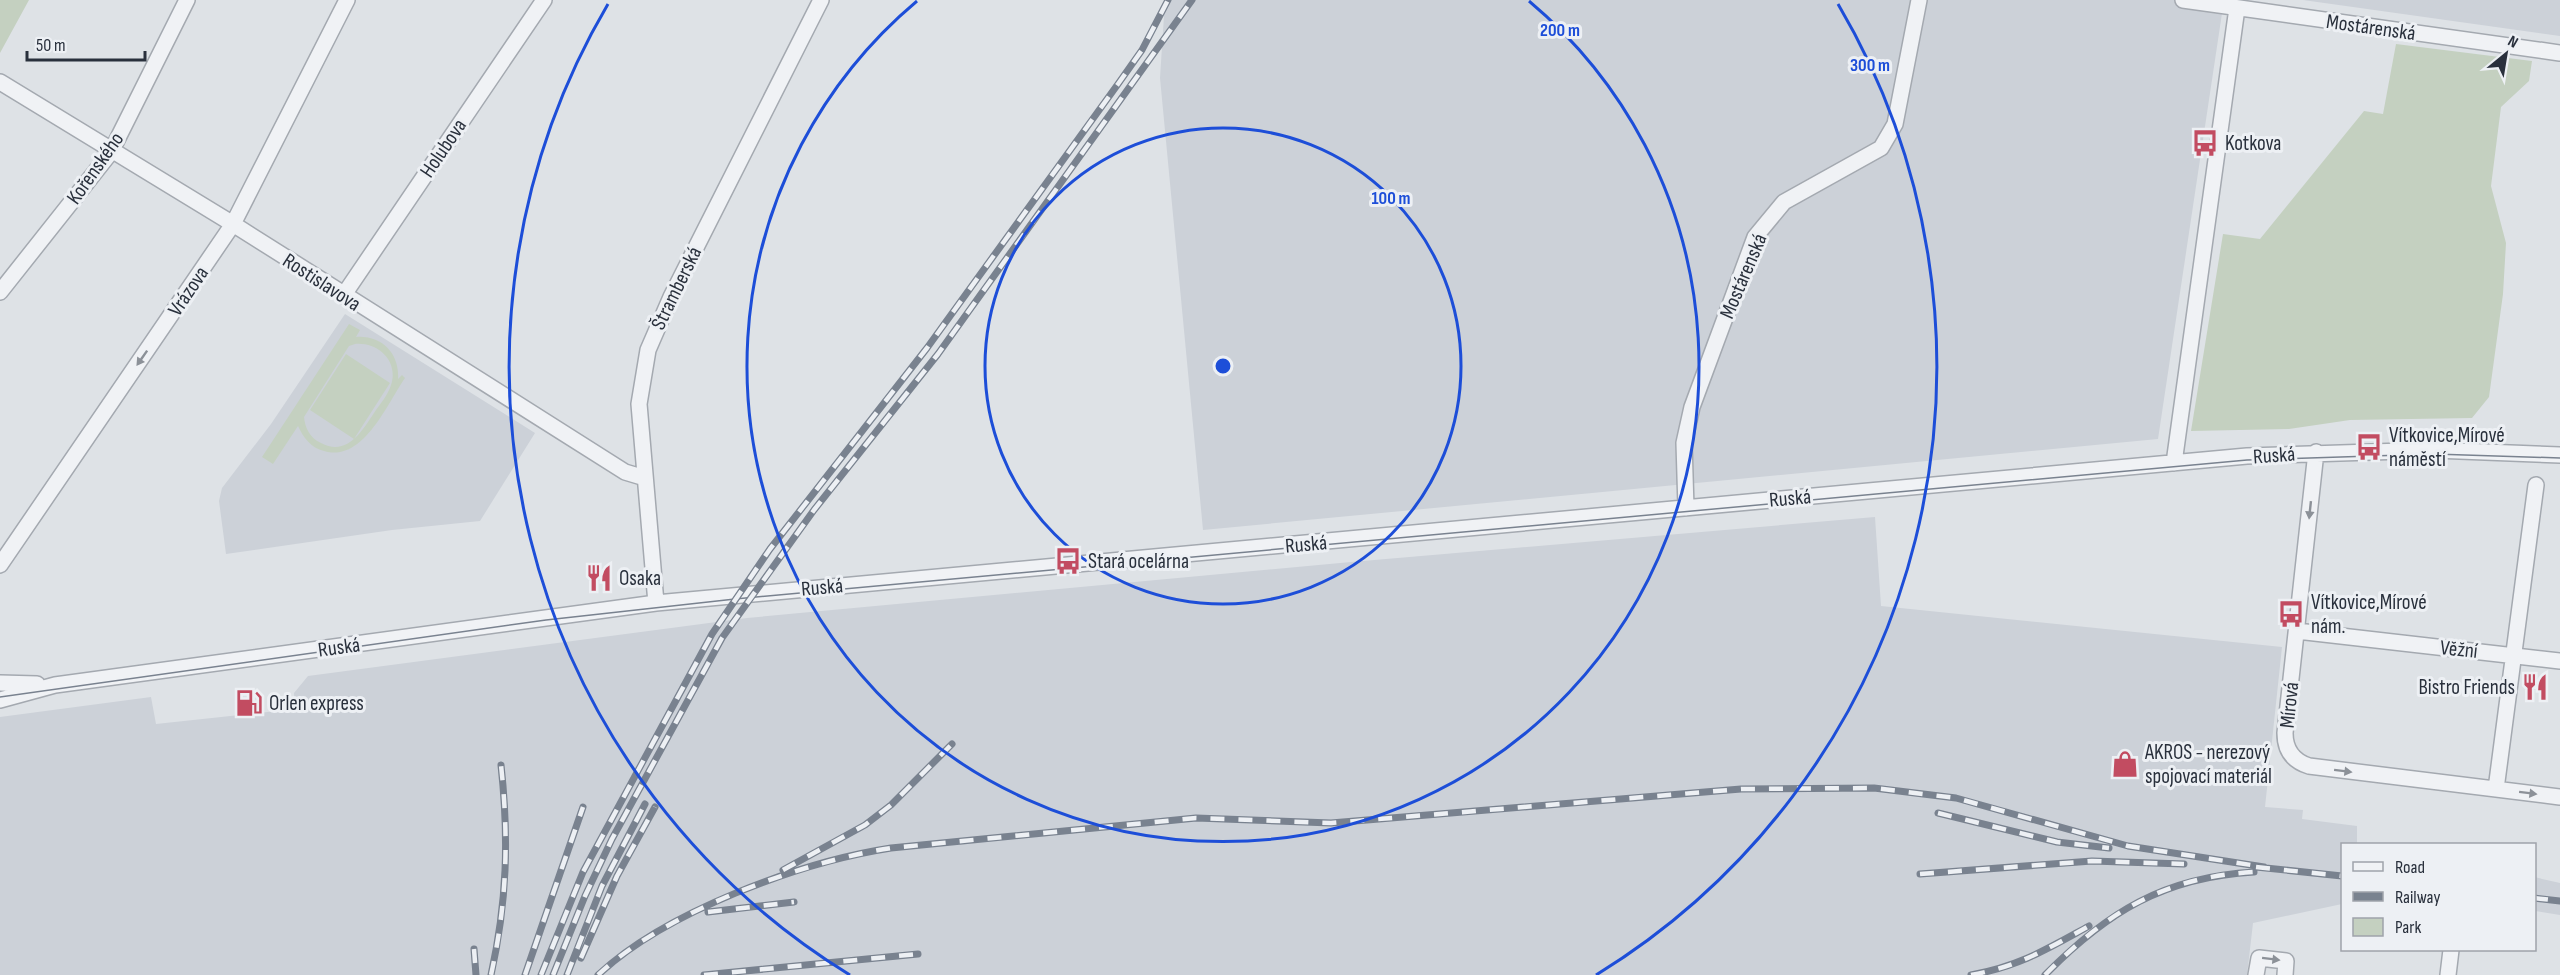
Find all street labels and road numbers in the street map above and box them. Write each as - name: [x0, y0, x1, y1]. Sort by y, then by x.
- street label: Mostárenská: [2325, 9, 2417, 46]
- street label: Holubova: [415, 114, 472, 182]
- street label: Kořenského: [62, 127, 129, 209]
- street label: Mostárenská: [1714, 230, 1773, 322]
- street label: Štramberská: [646, 243, 707, 334]
- street label: Rostislavova: [278, 248, 365, 317]
- street label: Vrázova: [163, 262, 214, 321]
- street label: Ruská: [2252, 442, 2296, 469]
- street label: Ruská: [1768, 484, 1812, 513]
- street label: Ruská: [1284, 530, 1328, 559]
- street label: Ruská: [800, 573, 844, 602]
- street label: Ruská: [316, 632, 362, 663]
- street label: Věžní: [2439, 635, 2479, 664]
- street label: Mírová: [2275, 681, 2304, 729]

